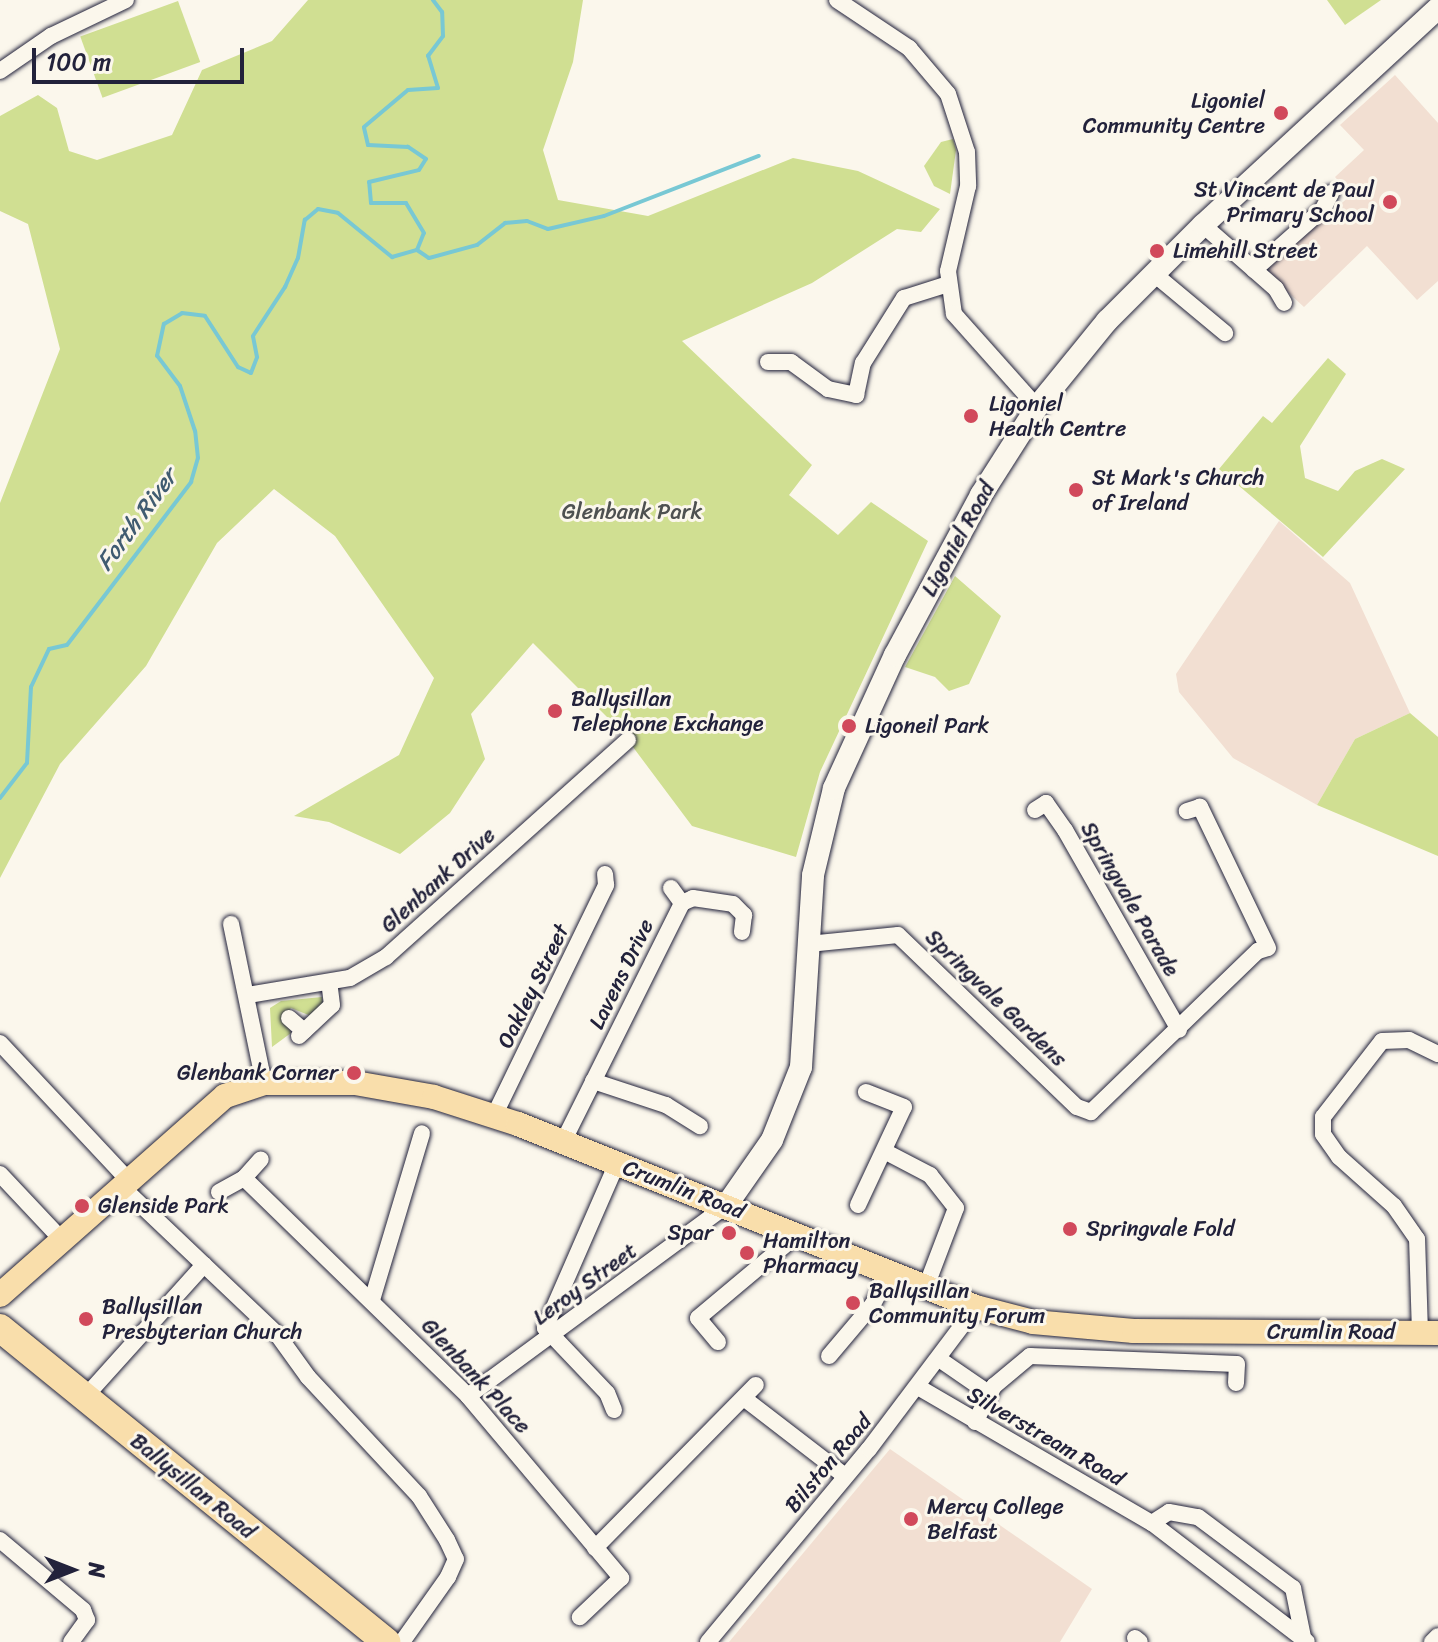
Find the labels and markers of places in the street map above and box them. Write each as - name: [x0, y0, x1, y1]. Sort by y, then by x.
- place label: Ligoniel Community Centre: [1083, 87, 1265, 138]
- marker: Ligoniel Community Centre: [1272, 104, 1290, 122]
- place label: St Vincent de Paul Primary School: [1193, 176, 1374, 228]
- marker: St Vincent de Paul Primary School: [1381, 193, 1399, 211]
- place label: Limehill Street: [1173, 238, 1317, 264]
- marker: Limehill Street: [1148, 242, 1166, 260]
- place label: Ligoniel Health Centre: [989, 390, 1127, 442]
- marker: Ligoniel Health Centre: [960, 405, 982, 427]
- place label: St Mark's Church of Ireland: [1092, 464, 1262, 516]
- marker: St Mark's Church of Ireland: [1067, 481, 1085, 499]
- place label: Ballysillan Telephone Exchange: [571, 685, 764, 736]
- marker: Ballysillan Telephone Exchange: [546, 702, 564, 720]
- place label: Ligoneil Park: [865, 713, 989, 739]
- marker: Ligoneil Park: [840, 717, 858, 735]
- place label: Glenbank Corner: [177, 1060, 338, 1086]
- marker: Glenbank Corner: [345, 1064, 363, 1082]
- place label: Glenside Park: [98, 1193, 229, 1219]
- marker: Glenside Park: [73, 1197, 91, 1215]
- place label: Springvale Fold: [1086, 1216, 1234, 1242]
- place label: Spar: [668, 1220, 713, 1246]
- marker: Springvale Fold: [1061, 1220, 1079, 1238]
- marker: Spar: [720, 1224, 738, 1242]
- place label: Hamilton Pharmacy: [763, 1227, 858, 1278]
- marker: Hamilton Pharmacy: [738, 1244, 756, 1262]
- place label: Ballysillan Community Forum: [869, 1277, 1045, 1328]
- place label: Ballysillan Presbyterian Church: [102, 1293, 302, 1344]
- marker: Ballysillan Community Forum: [844, 1294, 862, 1312]
- marker: Ballysillan Presbyterian Church: [77, 1310, 95, 1328]
- place label: Mercy College Belfast: [927, 1493, 1064, 1544]
- marker: Mercy College Belfast: [902, 1510, 920, 1528]

